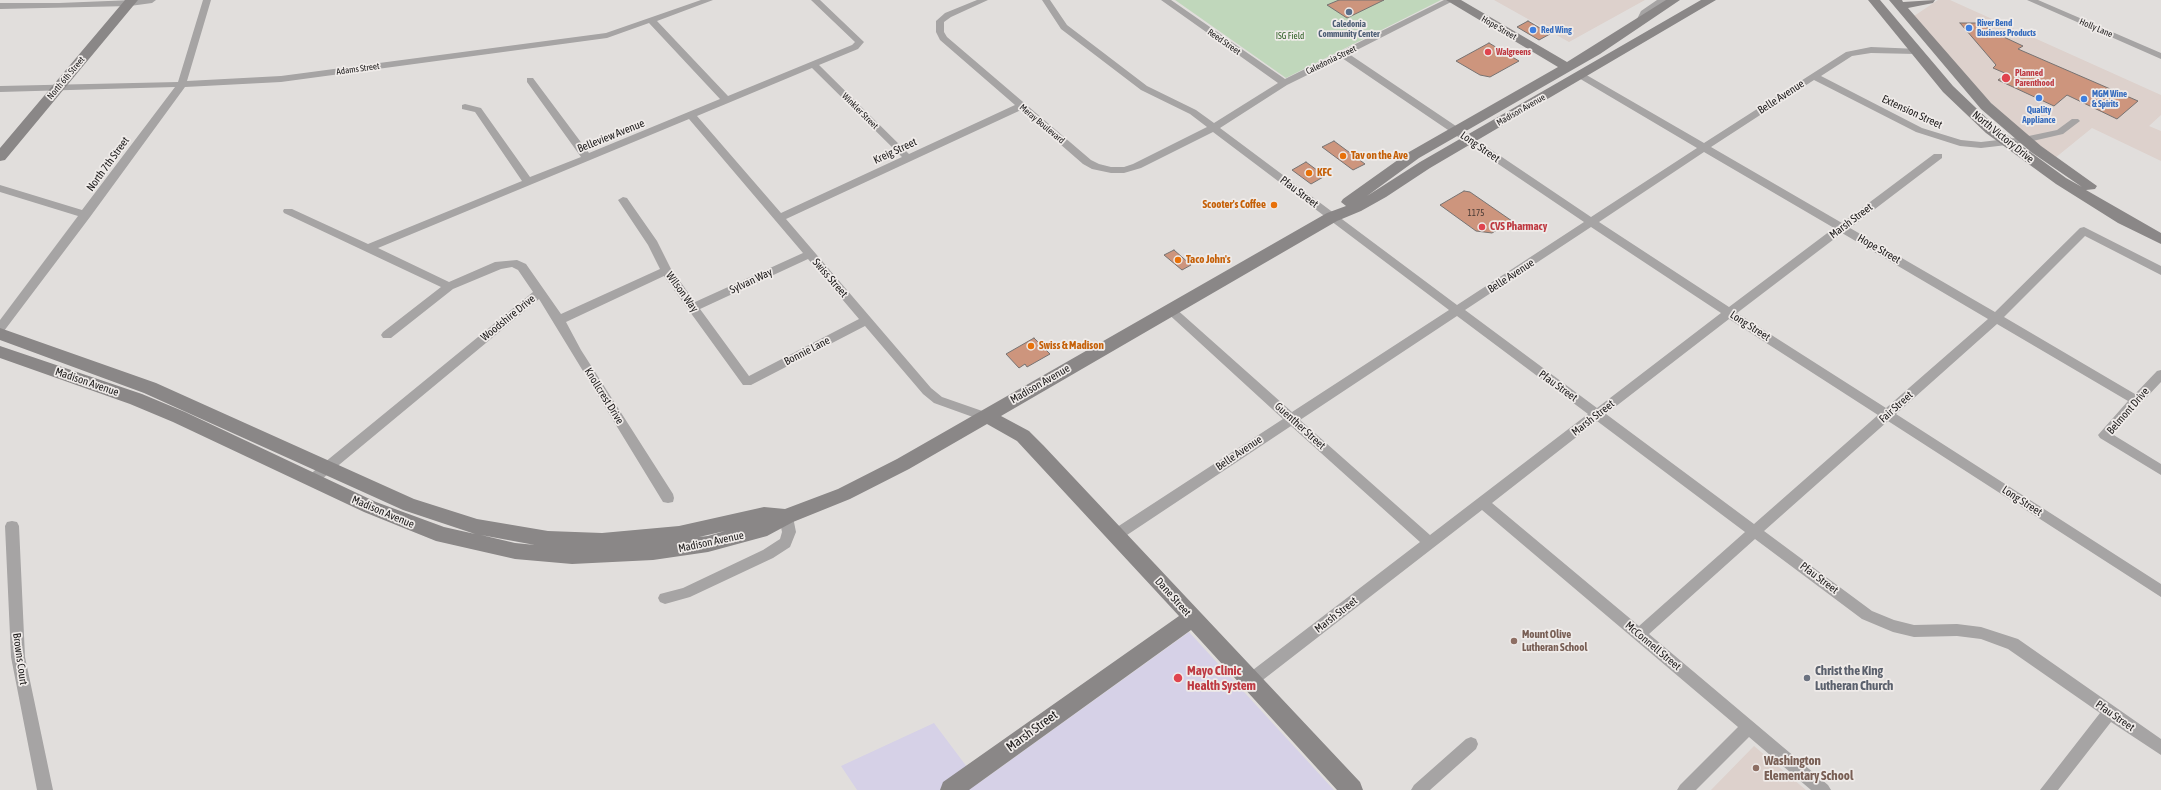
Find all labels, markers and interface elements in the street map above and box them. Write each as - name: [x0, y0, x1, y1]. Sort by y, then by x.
- marker: Caledonia Community Center: [1344, 7, 1354, 17]
- street label: Hope Street: [1480, 14, 1518, 42]
- street label: Holly Lane: [2078, 16, 2114, 40]
- place label: River Bend Business Products: [1977, 18, 2036, 39]
- place label: Caledonia Community Center: [1318, 19, 1380, 40]
- marker: River Bend Business Products: [1964, 23, 1974, 33]
- marker: Red Wing: [1528, 25, 1538, 35]
- place label: Red Wing: [1541, 25, 1572, 35]
- street label: Reed Street: [1205, 27, 1243, 57]
- park label: ISG Field: [1276, 31, 1304, 41]
- street label: Caledonia Street: [1304, 43, 1358, 77]
- marker: Walgreens: [1483, 47, 1493, 57]
- place label: Walgreens: [1496, 47, 1531, 57]
- street label: North 6th Street: [45, 54, 87, 102]
- street label: Adams Street: [336, 61, 380, 77]
- place label: Planned Parenthood: [2015, 68, 2054, 89]
- marker: Planned Parenthood: [2000, 72, 2012, 84]
- street label: Belle Avenue: [1755, 77, 1807, 117]
- place label: MGM Wine & Spirits: [2092, 89, 2127, 110]
- street label: Winkler Street: [840, 91, 880, 131]
- street label: Madison Avenue: [1495, 92, 1547, 128]
- street label: Extension Street: [1880, 92, 1944, 132]
- marker: Quality Appliance: [2034, 93, 2044, 103]
- marker: MGM Wine & Spirits: [2079, 94, 2089, 104]
- street label: Meray Boulevard: [1017, 102, 1067, 146]
- place label: Quality Appliance: [2022, 105, 2056, 126]
- street label: North Victory Drive: [1969, 108, 2037, 166]
- street label: Belleview Avenue: [575, 117, 647, 155]
- street label: Long Street: [1458, 129, 1502, 165]
- street label: North 7th Street: [84, 134, 132, 194]
- street label: Kreig Street: [871, 135, 919, 167]
- place label: Tav on the Ave: [1351, 149, 1408, 163]
- marker: Tav on the Ave: [1338, 151, 1348, 161]
- place label: KFC: [1317, 166, 1332, 180]
- marker: KFC: [1304, 168, 1314, 178]
- street label: Pfau Street: [1277, 173, 1321, 211]
- place label: Scooter's Coffee: [1202, 198, 1266, 212]
- marker: Scooter's Coffee: [1269, 200, 1279, 210]
- street label: Marsh Street: [1827, 201, 1875, 241]
- house number: 1175: [1468, 208, 1484, 218]
- place label: CVS Pharmacy: [1490, 220, 1547, 234]
- marker: CVS Pharmacy: [1477, 222, 1487, 232]
- street label: Hope Street: [1855, 231, 1903, 267]
- place label: Taco John's: [1186, 253, 1231, 267]
- marker: Taco John's: [1173, 255, 1183, 265]
- street label: Swiss Street: [810, 256, 850, 300]
- street label: Belle Avenue: [1485, 256, 1537, 296]
- street label: Sylvan Way: [728, 265, 774, 297]
- street label: Wilson Way: [663, 269, 701, 315]
- street label: Woodshire Drive: [478, 292, 538, 344]
- street label: Long Street: [1727, 308, 1773, 344]
- street label: Bonnie Lane: [782, 334, 832, 368]
- place label: Swiss & Madison: [1039, 339, 1104, 353]
- marker: Swiss & Madison: [1026, 341, 1036, 351]
- street label: Madison Avenue: [1008, 362, 1072, 406]
- street label: Madison Avenue: [53, 365, 121, 399]
- street label: Knollcrest Drive: [581, 365, 627, 427]
- street label: Pfau Street: [1536, 368, 1580, 404]
- street label: Belmont Drive: [2104, 385, 2152, 437]
- street label: Fair Street: [1876, 388, 1916, 426]
- street label: Marsh Street: [1569, 397, 1617, 439]
- street label: Guenther Street: [1272, 400, 1328, 452]
- street label: Belle Avenue: [1213, 433, 1265, 473]
- street label: Long Street: [1999, 483, 2045, 519]
- street label: Madison Avenue: [350, 493, 416, 531]
- street label: Madison Avenue: [677, 529, 745, 555]
- street label: Pfau Street: [1797, 559, 1841, 597]
- street label: Dane Street: [1152, 575, 1194, 619]
- street label: Marsh Street: [1312, 594, 1360, 636]
- street label: McConnell Street: [1622, 619, 1684, 673]
- place label: Mount Olive Lutheran School: [1522, 628, 1587, 654]
- street label: Browns Court: [10, 632, 30, 686]
- marker: Mount Olive Lutheran School: [1509, 636, 1519, 646]
- place label: Mayo Clinic Health System: [1187, 663, 1256, 694]
- place label: Christ the King Lutheran Church: [1815, 663, 1893, 694]
- marker: Mayo Clinic Health System: [1172, 672, 1184, 684]
- marker: Christ the King Lutheran Church: [1802, 673, 1812, 683]
- street label: Pfau Street: [2093, 698, 2137, 734]
- street label: Marsh Street: [1003, 707, 1061, 755]
- place label: Washington Elementary School: [1764, 753, 1853, 784]
- marker: Washington Elementary School: [1751, 763, 1761, 773]

